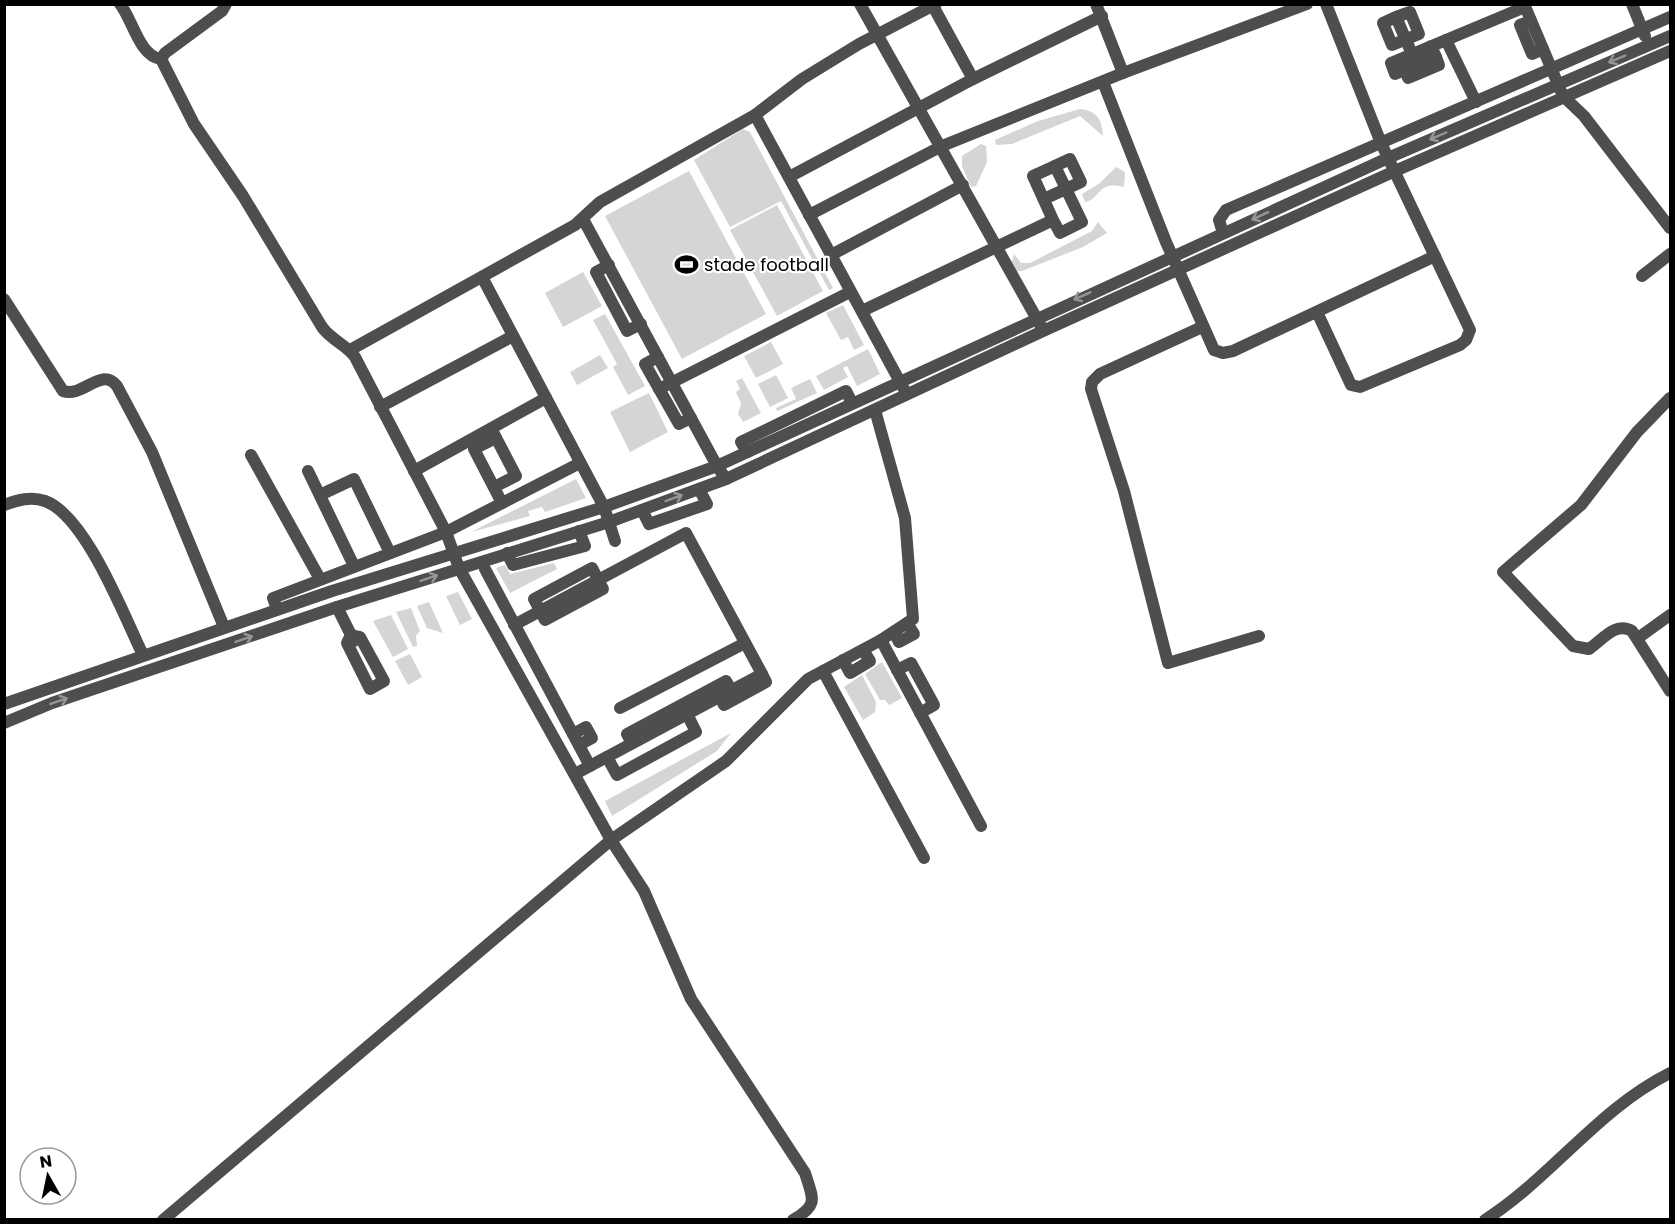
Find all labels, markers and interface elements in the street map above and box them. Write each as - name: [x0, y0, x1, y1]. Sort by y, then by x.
- one-way arrow: [1608, 54, 1626, 65]
- one-way arrow: [1429, 131, 1447, 142]
- one-way arrow: [1251, 211, 1269, 223]
- sports icon: stade football: [673, 252, 699, 278]
- place label: stade football: [704, 252, 829, 277]
- one-way arrow: [1074, 291, 1092, 303]
- one-way arrow: [664, 492, 683, 503]
- one-way arrow: [419, 572, 438, 583]
- one-way arrow: [234, 633, 253, 644]
- one-way arrow: [49, 694, 68, 705]
- north arrow: [18, 1146, 78, 1206]
- text: N: [38, 1149, 53, 1174]

